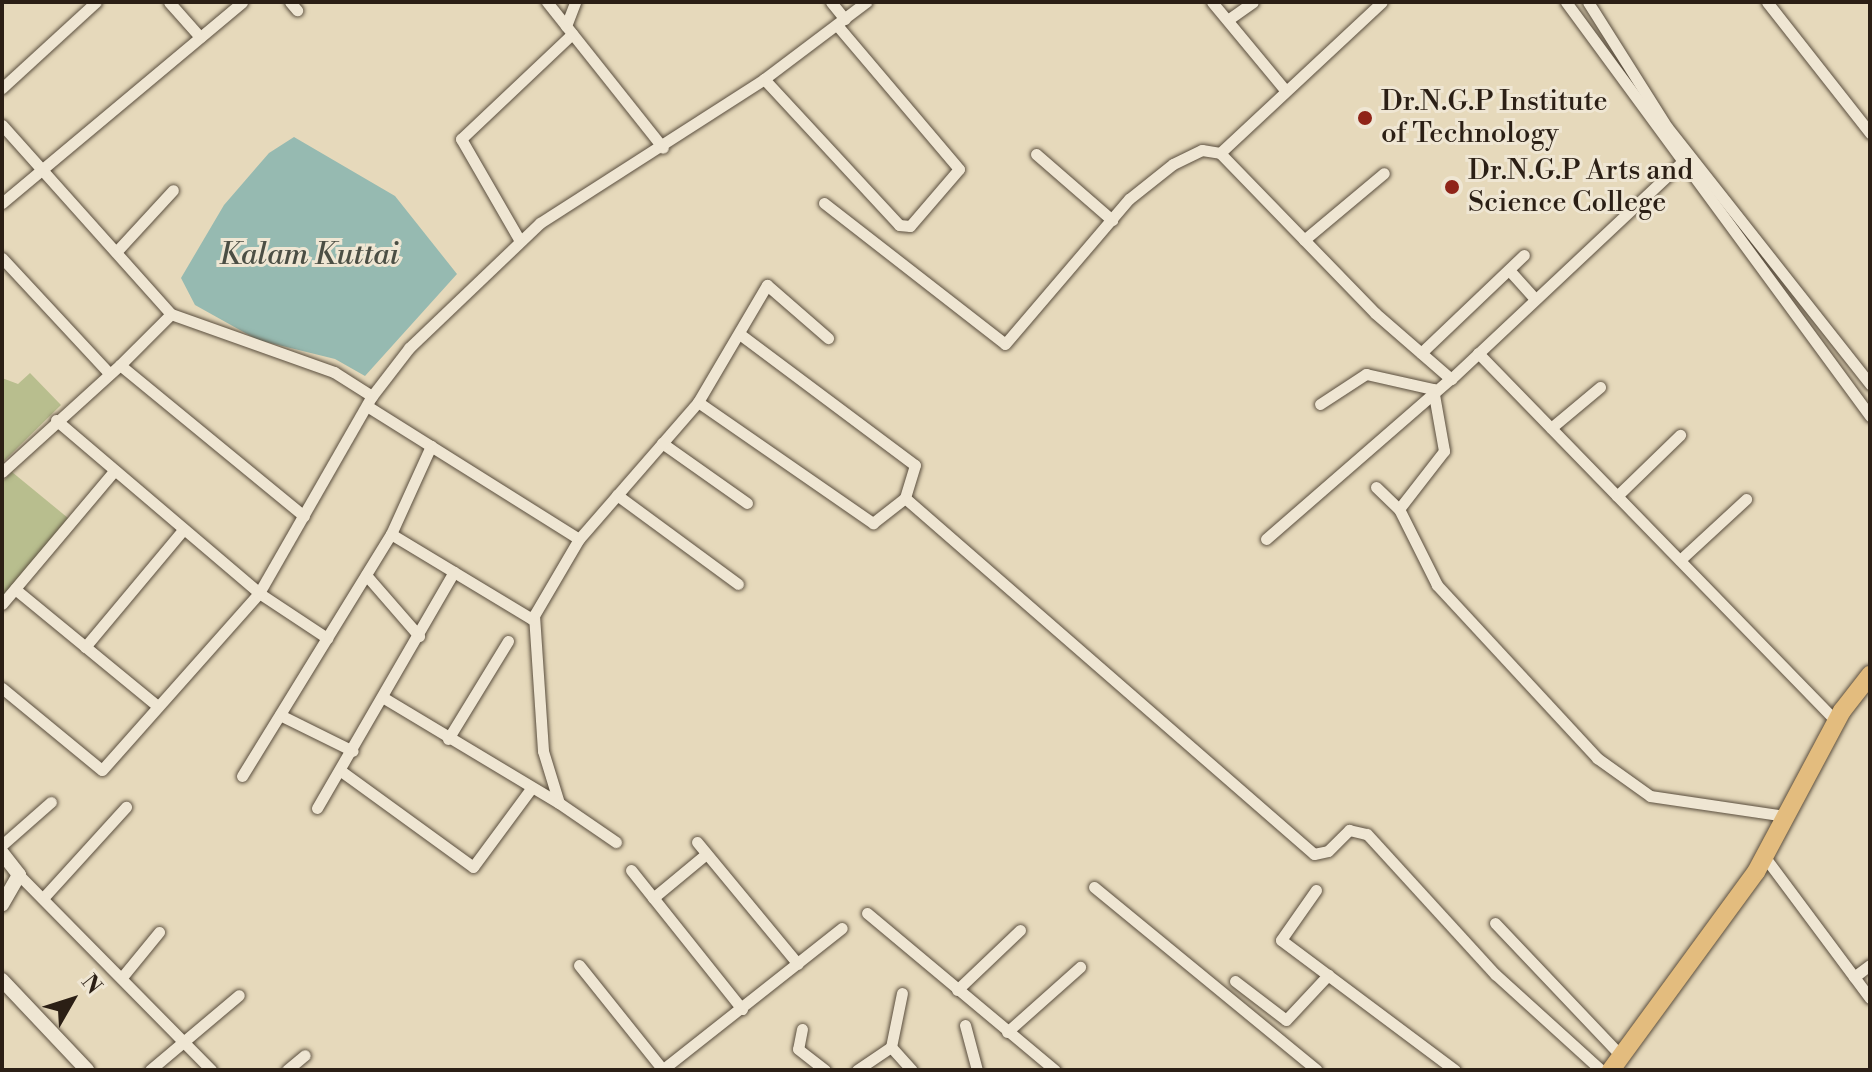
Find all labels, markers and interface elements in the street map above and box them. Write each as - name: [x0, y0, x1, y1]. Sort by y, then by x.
- place label: Dr.N.G.P Institute of Technology: [1381, 85, 1608, 151]
- marker: Dr.N.G.P Institute of Technology: [1356, 109, 1374, 127]
- place label: Dr.N.G.P Arts and Science College: [1468, 154, 1693, 220]
- marker: Dr.N.G.P Arts and Science College: [1443, 178, 1461, 196]
- water label: Kalam Kuttai: [219, 237, 399, 273]
- north arrow: [32, 960, 112, 1040]
- text: N: [75, 969, 107, 1000]

